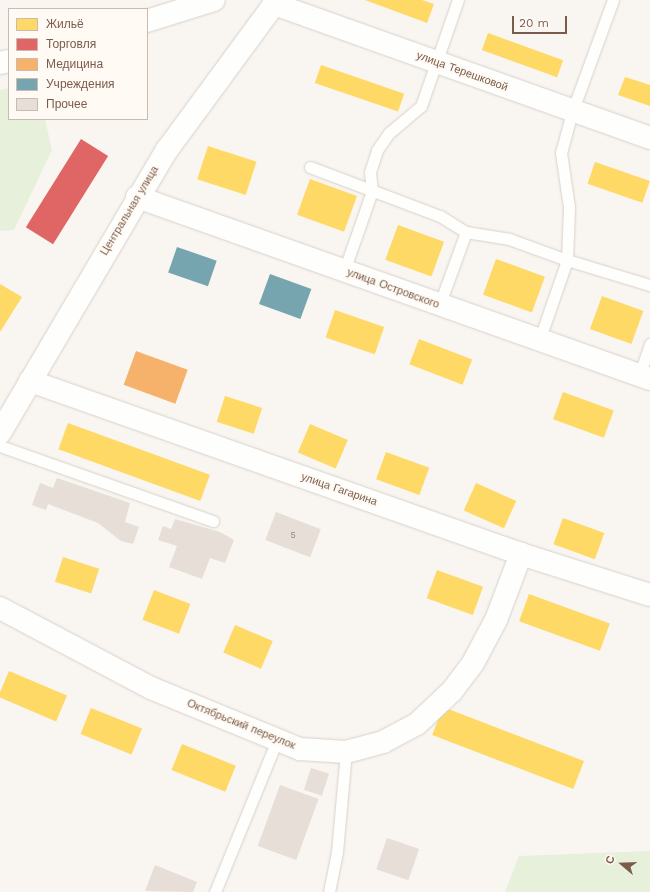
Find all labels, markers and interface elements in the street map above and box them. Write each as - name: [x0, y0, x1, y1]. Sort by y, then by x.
- legend: [8, 8, 148, 120]
- scale bar: [514, 8, 569, 34]
- text: 20 m: [519, 16, 549, 30]
- text: Жильё: [46, 17, 84, 31]
- text: Торговля: [46, 37, 96, 51]
- street label: улица Терешковой: [414, 49, 510, 95]
- text: Медицина: [46, 57, 103, 71]
- text: Учреждения: [46, 77, 115, 91]
- text: Прочее: [46, 97, 87, 111]
- street label: Центральная улица: [98, 164, 162, 258]
- street label: улица Островского: [345, 266, 441, 312]
- street label: улица Гагарина: [299, 471, 379, 509]
- house number: 5: [290, 530, 296, 540]
- street label: Октябрьский переулок: [185, 697, 297, 753]
- north arrow: [602, 844, 642, 884]
- text: С: [603, 854, 618, 866]

